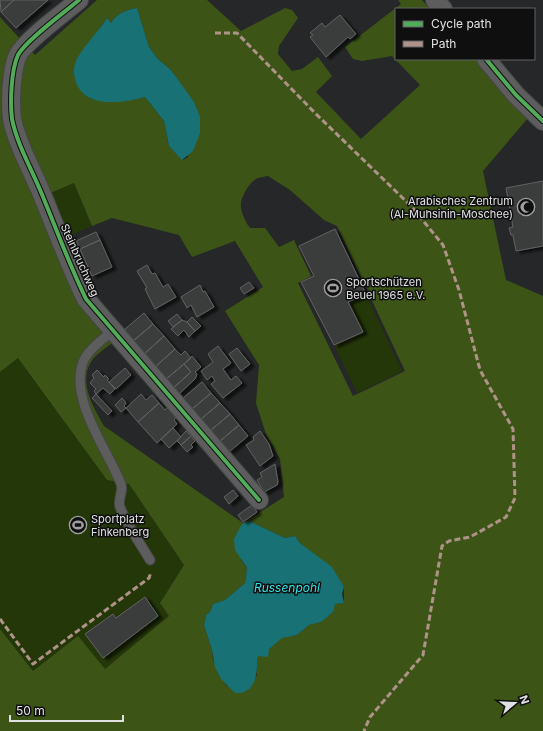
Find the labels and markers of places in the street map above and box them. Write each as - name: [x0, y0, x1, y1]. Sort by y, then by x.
- place label: Arabisches Zentrum (Al-Muhsinin-Moschee): [390, 194, 513, 221]
- mosque icon: Arabisches Zentrum (Al-Muhsinin-Moschee): [516, 197, 536, 217]
- place label: Sportschützen Beuel 1965 e.V.: [346, 275, 425, 302]
- sports icon: Sportschützen Beuel 1965 e.V.: [323, 278, 343, 298]
- place label: Sportplatz Finkenberg: [91, 512, 149, 539]
- sports icon: Sportplatz Finkenberg: [68, 515, 88, 535]

